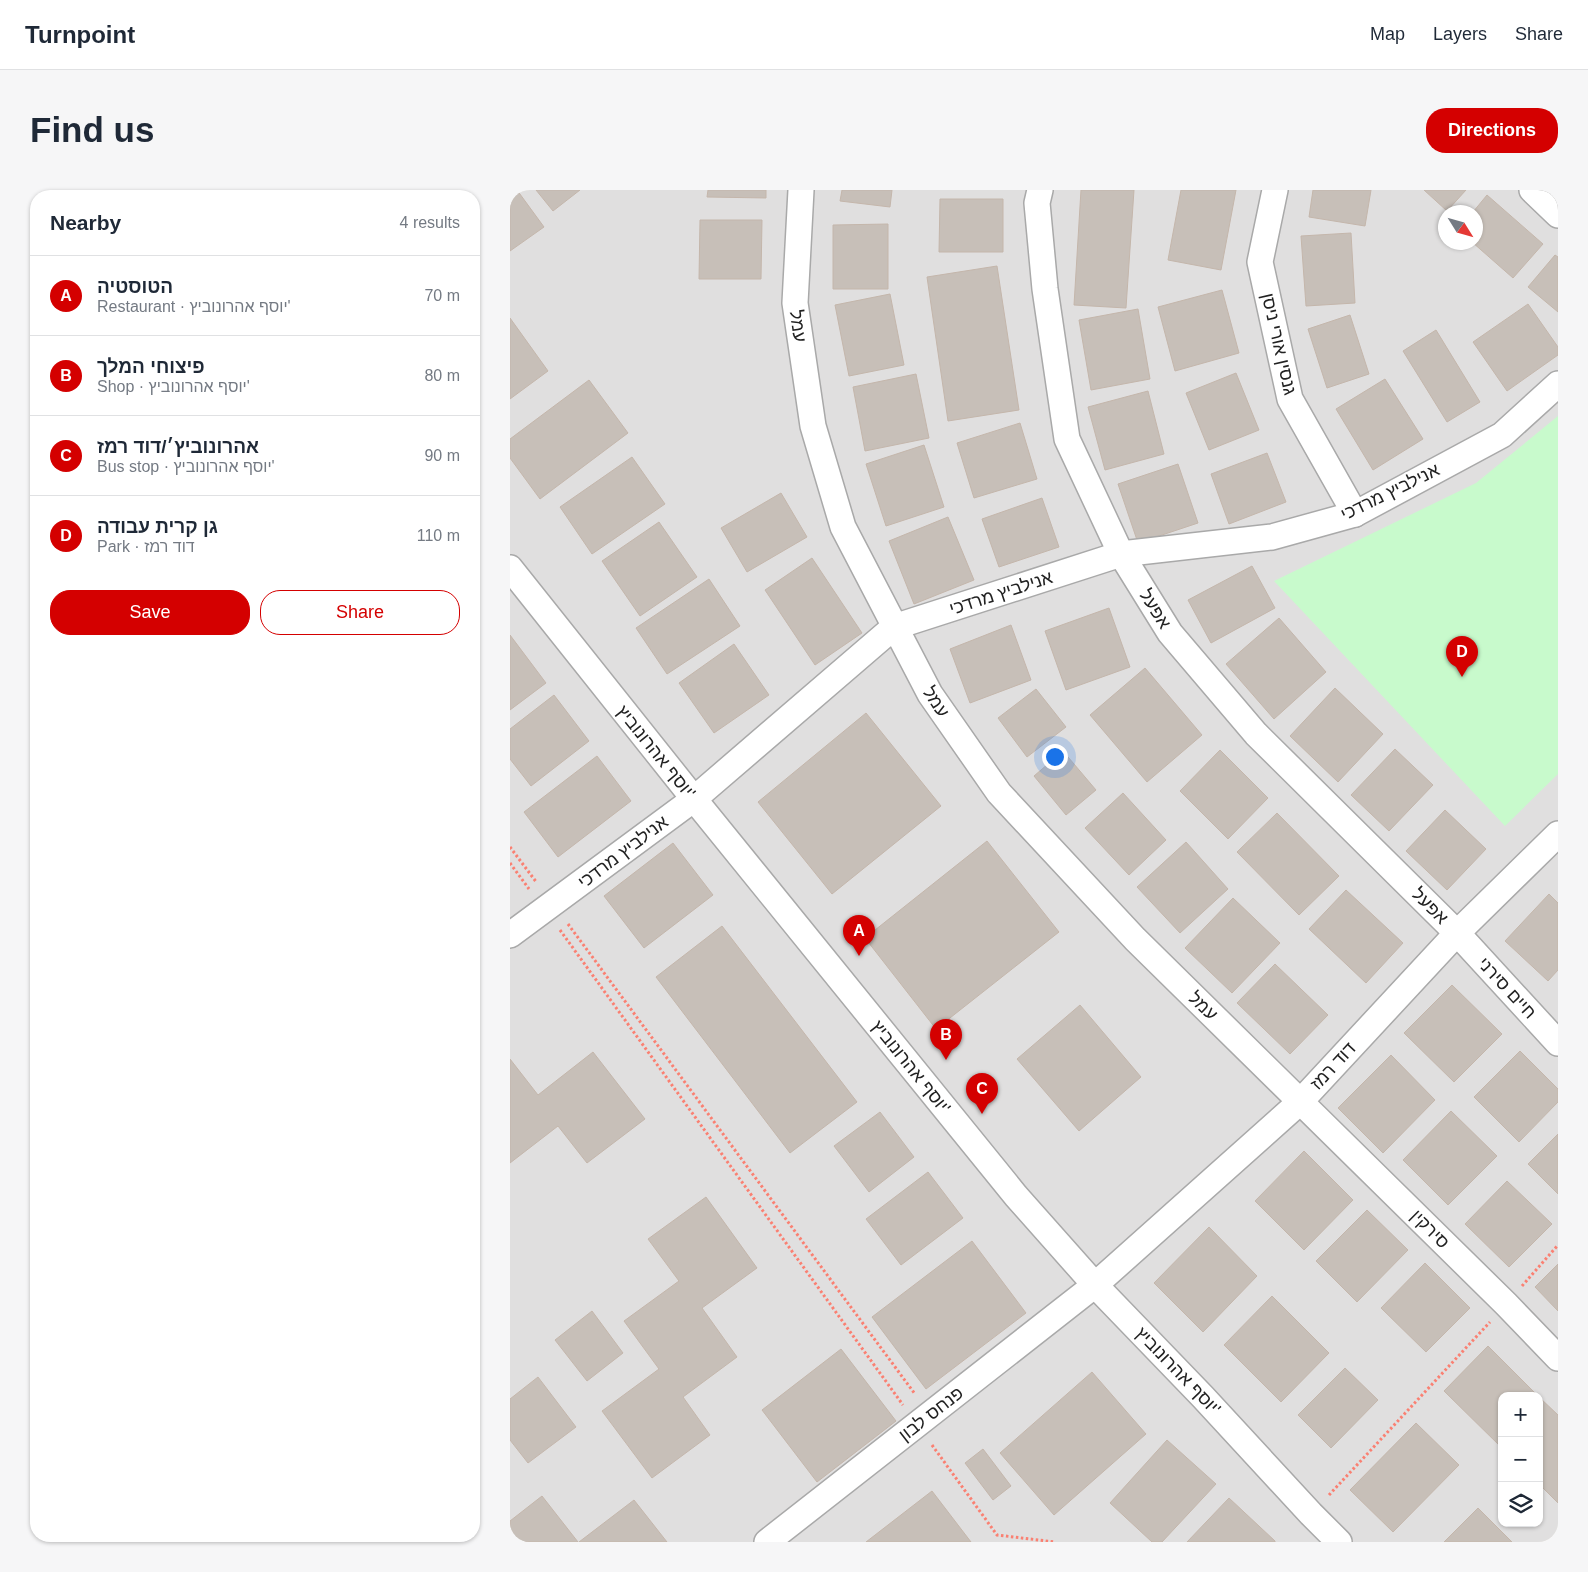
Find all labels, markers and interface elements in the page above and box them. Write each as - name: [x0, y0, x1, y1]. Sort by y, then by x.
- text: Turnpoint: [25, 21, 135, 48]
- text: Map: [1370, 24, 1405, 44]
- text: Layers: [1433, 24, 1487, 44]
- text: Share: [1515, 24, 1563, 44]
- button: Directions: [1426, 108, 1558, 153]
- text: Find us: [30, 110, 154, 149]
- north arrow: [1438, 205, 1483, 250]
- text: Nearby: [50, 211, 121, 234]
- text: 4 results: [400, 214, 460, 231]
- text: הטוסטיה: [97, 276, 173, 297]
- text: A: [60, 287, 72, 304]
- text: 70 m: [424, 287, 460, 304]
- street label: גנסין אורי ניסן: [1258, 291, 1301, 397]
- text: Restaurant · יוסף אהרונוביץ': [97, 298, 291, 315]
- street label: עמל: [786, 309, 810, 343]
- text: פיצוחי המלך: [97, 356, 205, 377]
- text: B: [60, 367, 72, 384]
- text: 80 m: [424, 367, 460, 384]
- text: Shop · יוסף אהרונוביץ': [97, 378, 250, 395]
- text: אהרונוביץ׳/דוד רמז: [97, 436, 259, 457]
- text: C: [60, 447, 72, 464]
- text: 90 m: [424, 447, 460, 464]
- text: Bus stop · יוסף אהרונוביץ': [97, 458, 275, 475]
- street label: אנילביץ מרדכי: [1337, 459, 1443, 524]
- text: גן קרית עבודה: [97, 516, 218, 537]
- text: D: [60, 527, 72, 544]
- text: 110 m: [417, 527, 460, 544]
- text: Park · דוד רמז: [97, 538, 195, 555]
- street label: אנילביץ מרדכי: [947, 567, 1056, 619]
- street label: אפעל: [1135, 586, 1175, 633]
- button: Save: [50, 590, 250, 635]
- button: Share: [260, 590, 460, 635]
- pin: D: [1446, 636, 1478, 677]
- street label: עמל: [919, 683, 953, 721]
- street label: יוסף אהרונוביץ': [612, 701, 700, 803]
- your location: [1042, 744, 1068, 770]
- street label: אנילביץ מרדכי: [574, 811, 672, 892]
- street label: אפעל: [1408, 884, 1453, 929]
- pin: A: [843, 915, 875, 956]
- street label: חיים סירני: [1474, 953, 1540, 1023]
- street label: עמל: [1184, 988, 1222, 1024]
- street label: יוסף אהרונוביץ': [867, 1016, 955, 1118]
- pin: B: [930, 1019, 962, 1060]
- street label: דוד רמז: [1306, 1038, 1360, 1094]
- pin: C: [966, 1073, 998, 1114]
- street label: סירקין: [1407, 1206, 1453, 1252]
- street label: יוסף אהרונוביץ': [1131, 1323, 1225, 1419]
- street label: פנחס לבון: [895, 1383, 967, 1445]
- map controls: [1498, 1392, 1543, 1527]
- button: +: [1498, 1392, 1543, 1437]
- button: −: [1498, 1437, 1543, 1482]
- button: layers: [1498, 1482, 1543, 1527]

